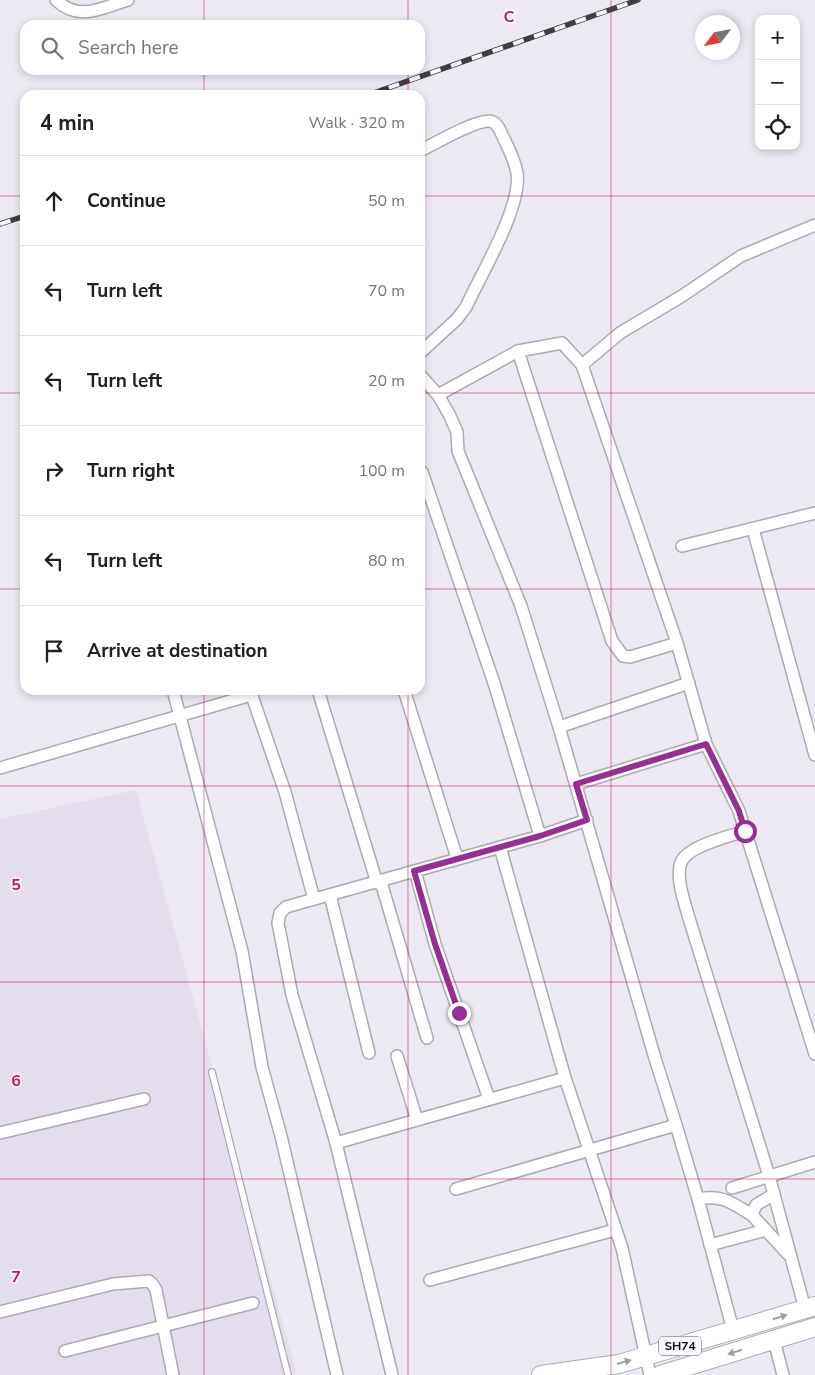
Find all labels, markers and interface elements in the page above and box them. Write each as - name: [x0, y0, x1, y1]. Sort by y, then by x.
- text: C: [504, 6, 515, 28]
- north arrow: [695, 15, 740, 60]
- map controls: [755, 15, 800, 150]
- button: +: [755, 15, 800, 60]
- search box: [20, 20, 425, 75]
- icon: search: [38, 34, 66, 62]
- text: Search here: [78, 35, 179, 61]
- button: −: [755, 60, 800, 105]
- button: locate: [755, 105, 800, 150]
- text: 4 min: [40, 109, 94, 137]
- text: Walk · 320 m: [309, 112, 405, 134]
- icon: ahead: [40, 187, 68, 215]
- text: Continue: [87, 188, 166, 214]
- text: 50 m: [368, 190, 405, 212]
- icon: left: [40, 277, 68, 305]
- text: Turn left: [87, 278, 162, 304]
- text: 70 m: [368, 280, 405, 302]
- icon: left: [40, 367, 68, 395]
- text: Turn left: [87, 368, 162, 394]
- text: 20 m: [368, 370, 405, 392]
- icon: right: [40, 457, 68, 485]
- text: Turn right: [87, 458, 174, 484]
- text: 100 m: [358, 460, 405, 482]
- icon: left: [40, 547, 68, 575]
- text: Turn left: [87, 548, 162, 574]
- text: 80 m: [368, 550, 405, 572]
- icon: arrive: [40, 637, 68, 665]
- text: Arrive at destination: [87, 638, 268, 664]
- route start: [734, 820, 757, 843]
- text: 5: [11, 874, 21, 896]
- route end: [448, 1002, 471, 1025]
- text: 6: [11, 1070, 21, 1092]
- text: 7: [11, 1266, 21, 1288]
- one-way arrow: [773, 1312, 788, 1320]
- road number: SH74: [659, 1336, 701, 1355]
- one-way arrow: [728, 1349, 743, 1357]
- one-way arrow: [617, 1357, 632, 1365]

